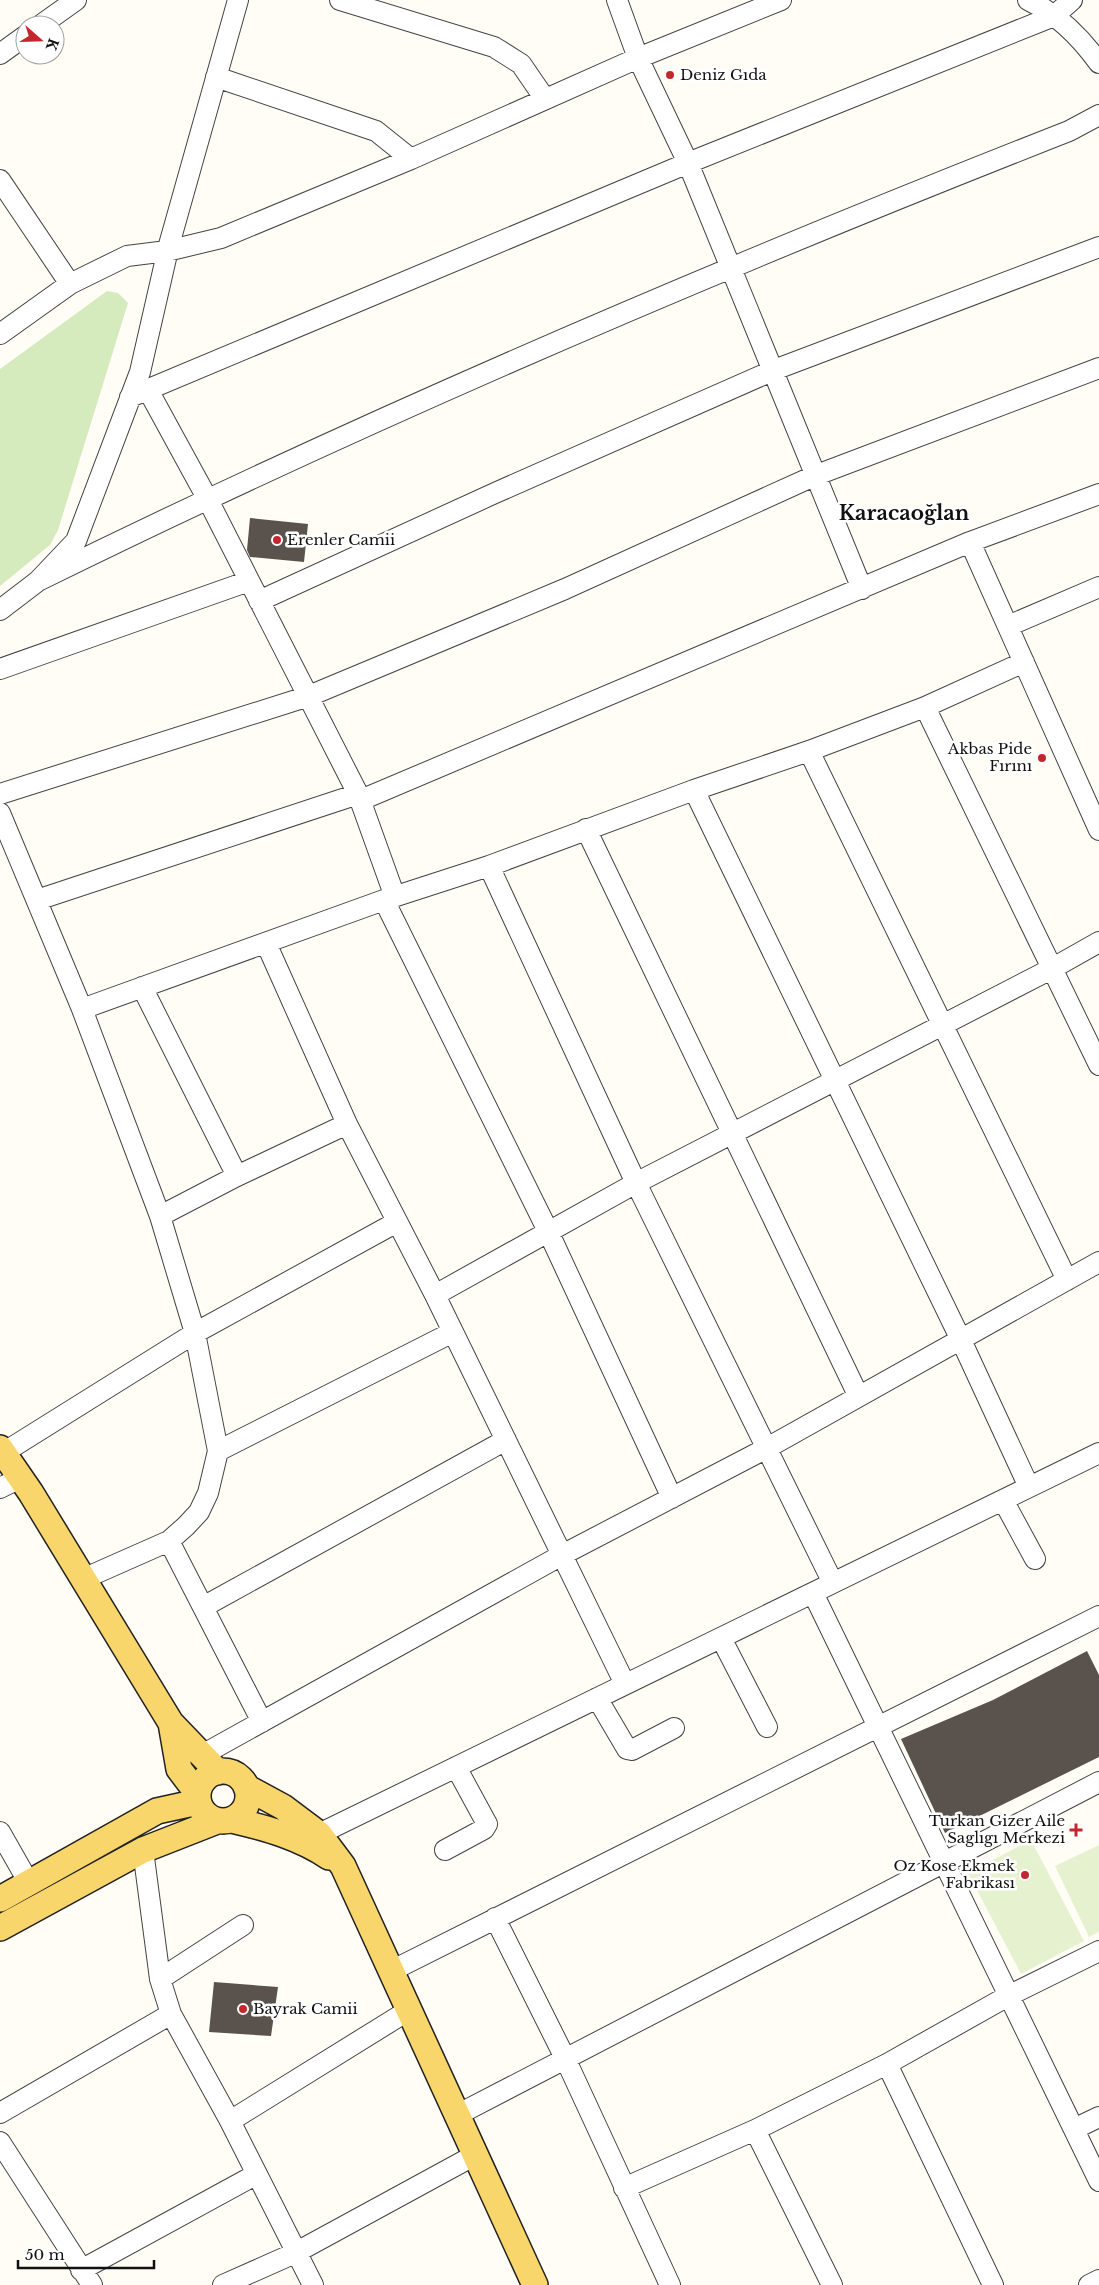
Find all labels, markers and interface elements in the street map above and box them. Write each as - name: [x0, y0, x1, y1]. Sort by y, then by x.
- north arrow: [15, 15, 65, 65]
- text: K: [42, 36, 63, 53]
- place label: Deniz Gıda: [680, 65, 767, 84]
- marker: Deniz Gıda: [664, 69, 676, 81]
- district label: Karacaoğlan: [839, 501, 970, 525]
- place label: Erenler Camii: [287, 530, 395, 549]
- marker: Erenler Camii: [271, 534, 283, 546]
- place label: Akbas Pide Fırını: [947, 739, 1032, 775]
- marker: Akbas Pide Fırını: [1036, 752, 1048, 764]
- place label: Turkan Gizer Aile Saglıgı Merkezi: [929, 1811, 1065, 1847]
- marker: Turkan Gizer Aile Saglıgı Merkezi: [1069, 1823, 1083, 1837]
- place label: Oz Kose Ekmek Fabrikası: [893, 1856, 1016, 1892]
- marker: Oz Kose Ekmek Fabrikası: [1019, 1869, 1031, 1881]
- place label: Bayrak Camii: [253, 1999, 358, 2018]
- marker: Bayrak Camii: [237, 2003, 249, 2015]
- scale bar: [18, 2238, 154, 2270]
- text: 50 m: [25, 2245, 65, 2264]

